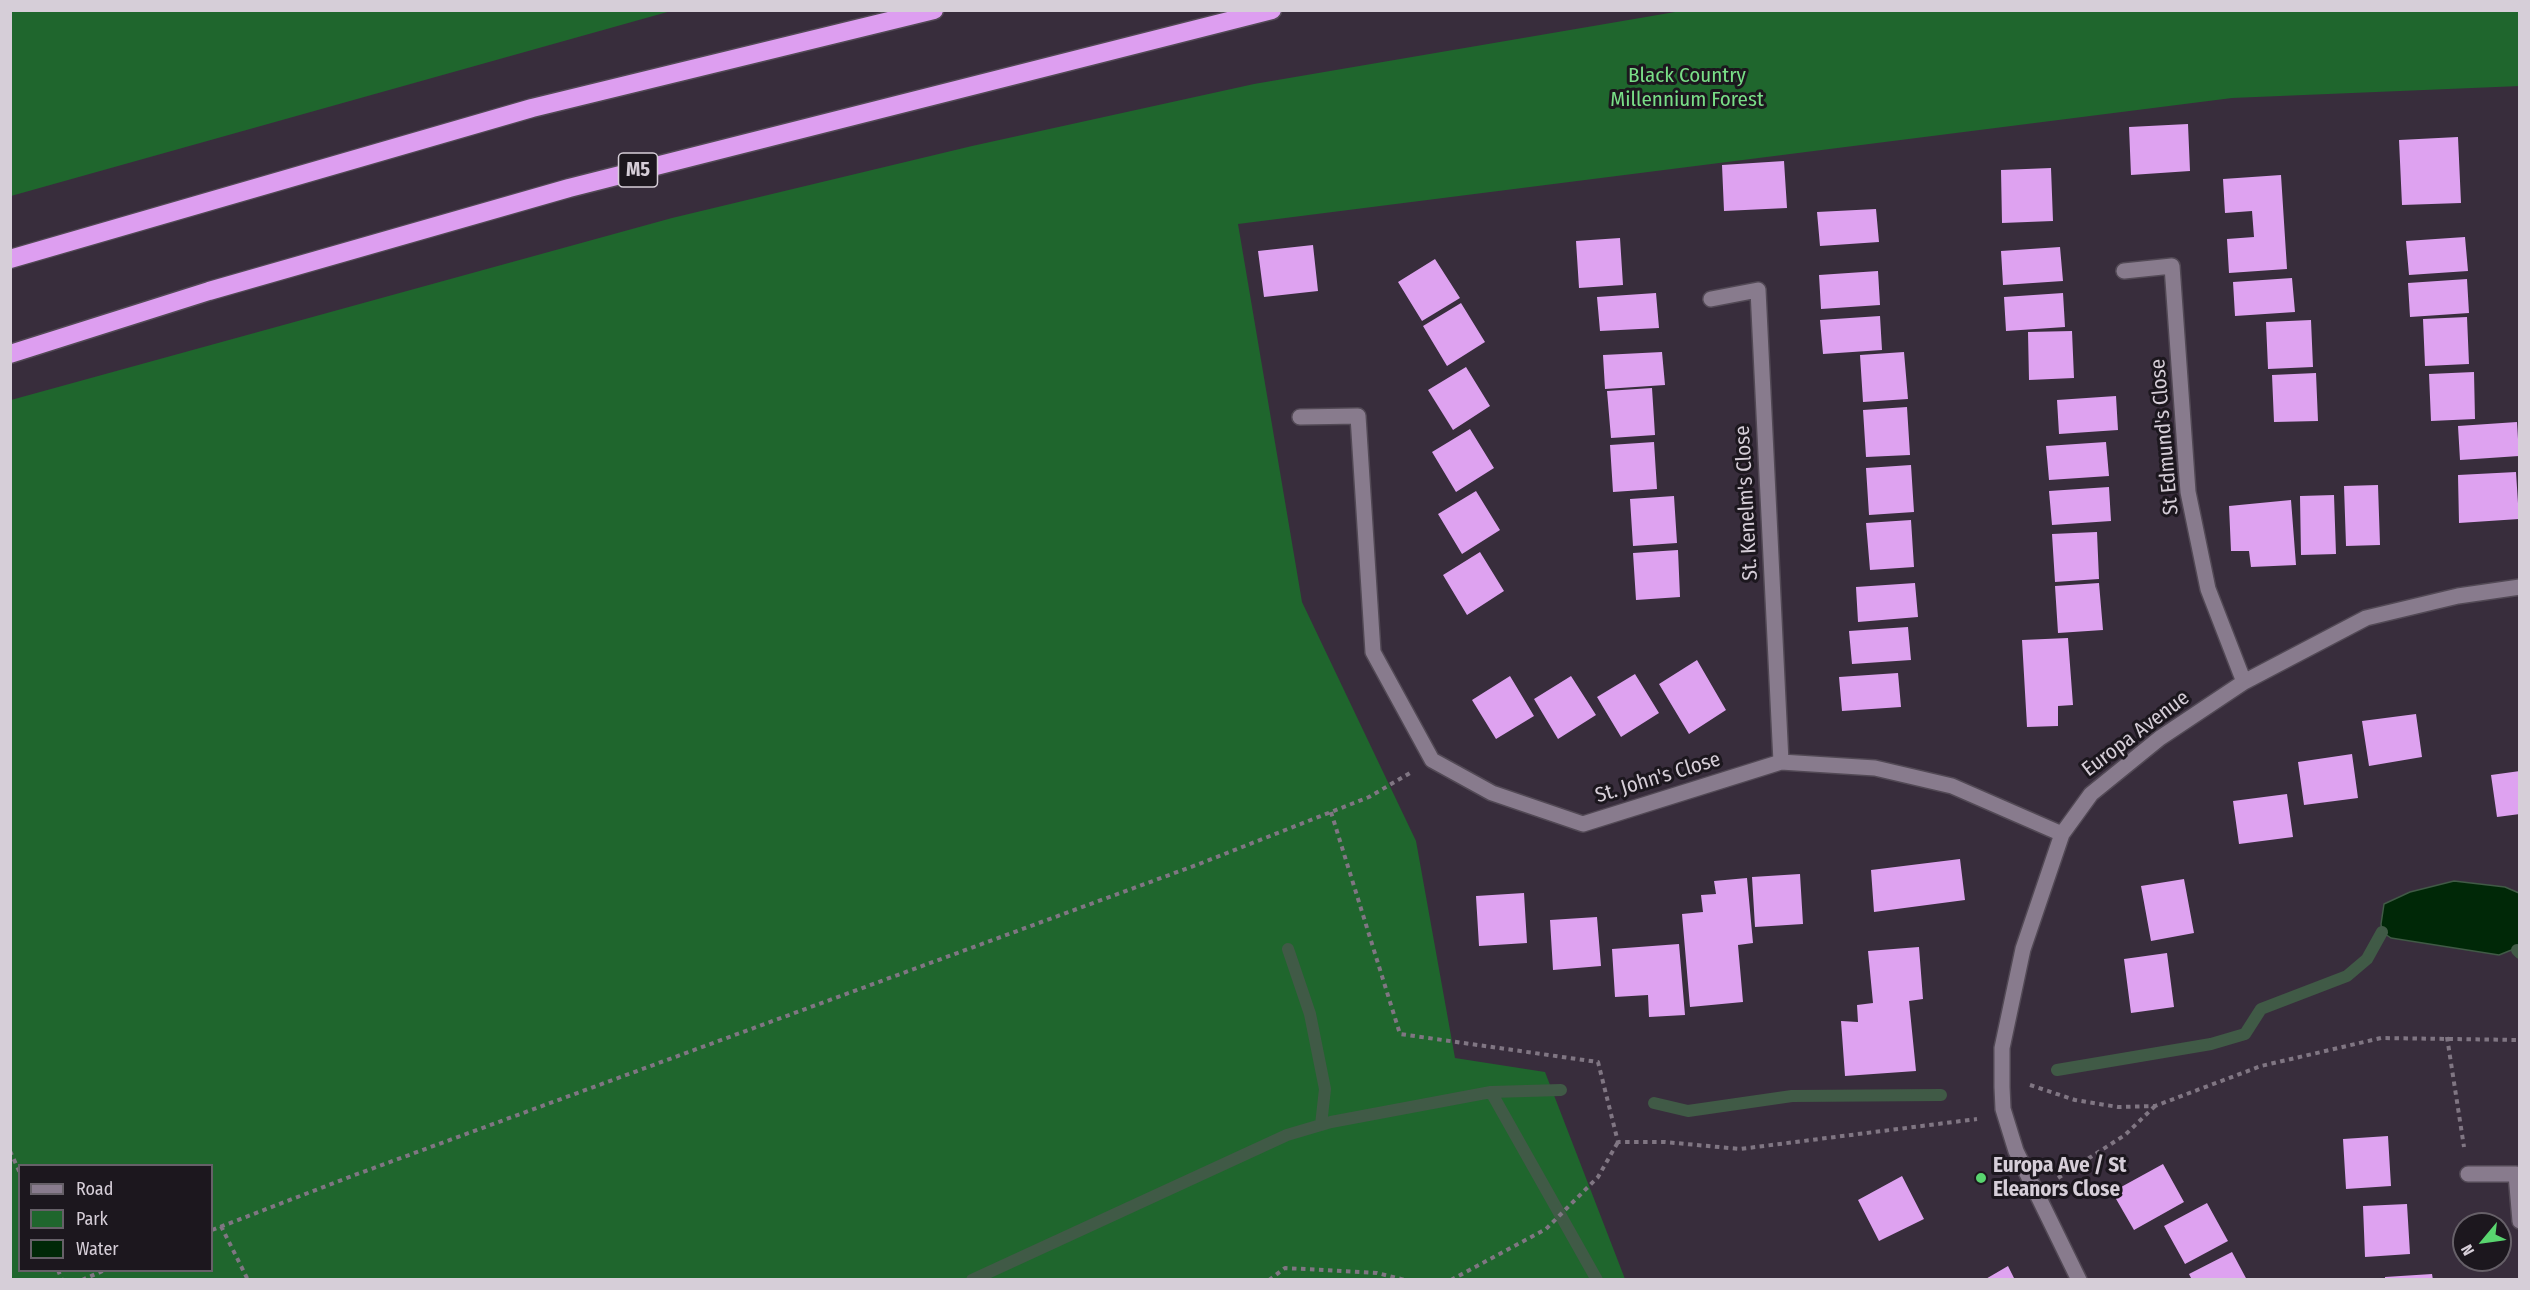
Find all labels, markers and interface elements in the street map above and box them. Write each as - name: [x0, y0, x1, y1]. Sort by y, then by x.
- park label: Black Country Millennium Forest: [1610, 63, 1764, 113]
- road number: M5: [618, 153, 658, 187]
- street label: St Edmund's Close: [2146, 358, 2184, 516]
- street label: St. Kenelm's Close: [1730, 425, 1764, 581]
- street label: Europa Avenue: [2077, 686, 2195, 782]
- street label: St. John's Close: [1592, 747, 1724, 809]
- place label: Europa Ave / St Eleanors Close: [1993, 1153, 2126, 1203]
- legend: [18, 1164, 213, 1272]
- marker: Europa Ave / St Eleanors Close: [1974, 1171, 1988, 1185]
- text: Road: [76, 1178, 113, 1200]
- text: Park: [76, 1208, 108, 1230]
- north arrow: [2452, 1212, 2512, 1272]
- text: Water: [76, 1238, 119, 1260]
- text: N: [2457, 1241, 2478, 1259]

